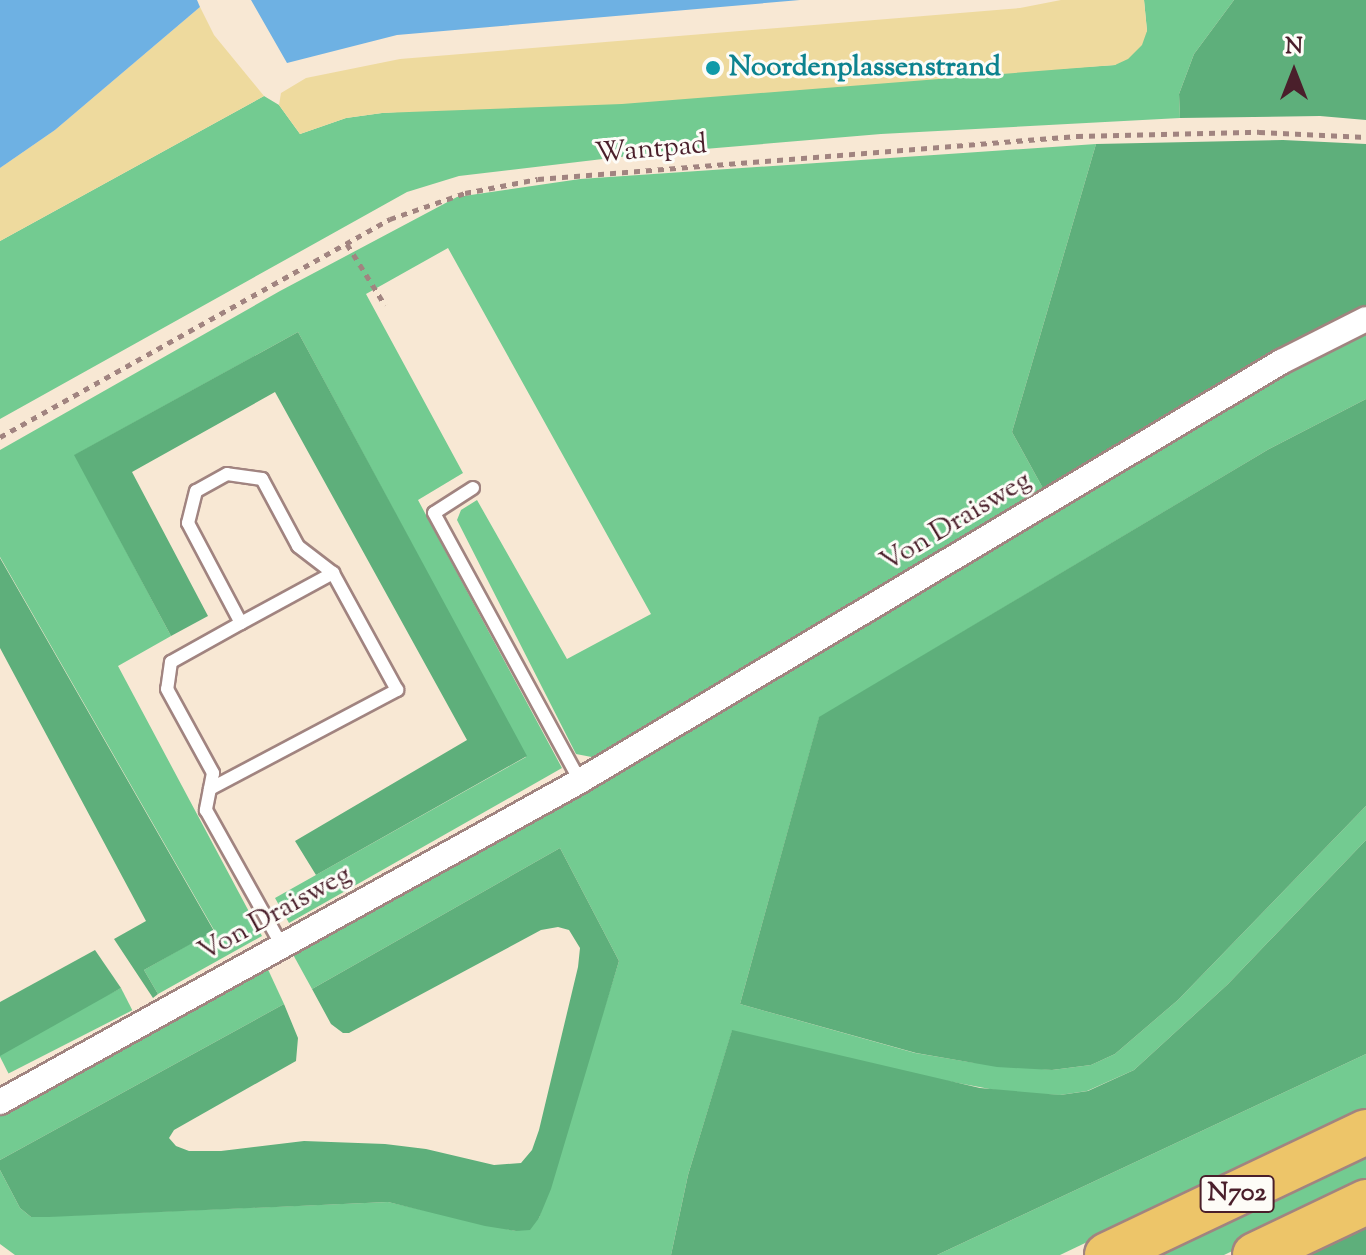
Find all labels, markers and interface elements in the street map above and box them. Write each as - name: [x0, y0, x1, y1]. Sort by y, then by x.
- north arrow: [1254, 32, 1334, 112]
- text: N: [1285, 32, 1303, 64]
- place label: Noordenplassenstrand: [729, 51, 1001, 85]
- marker: Noordenplassenstrand: [704, 59, 722, 77]
- street label: Wantpad: [594, 128, 708, 172]
- street label: Von Draisweg: [875, 464, 1037, 580]
- street label: Von Draisweg: [193, 858, 357, 970]
- road number: N702: [1199, 1172, 1275, 1216]

